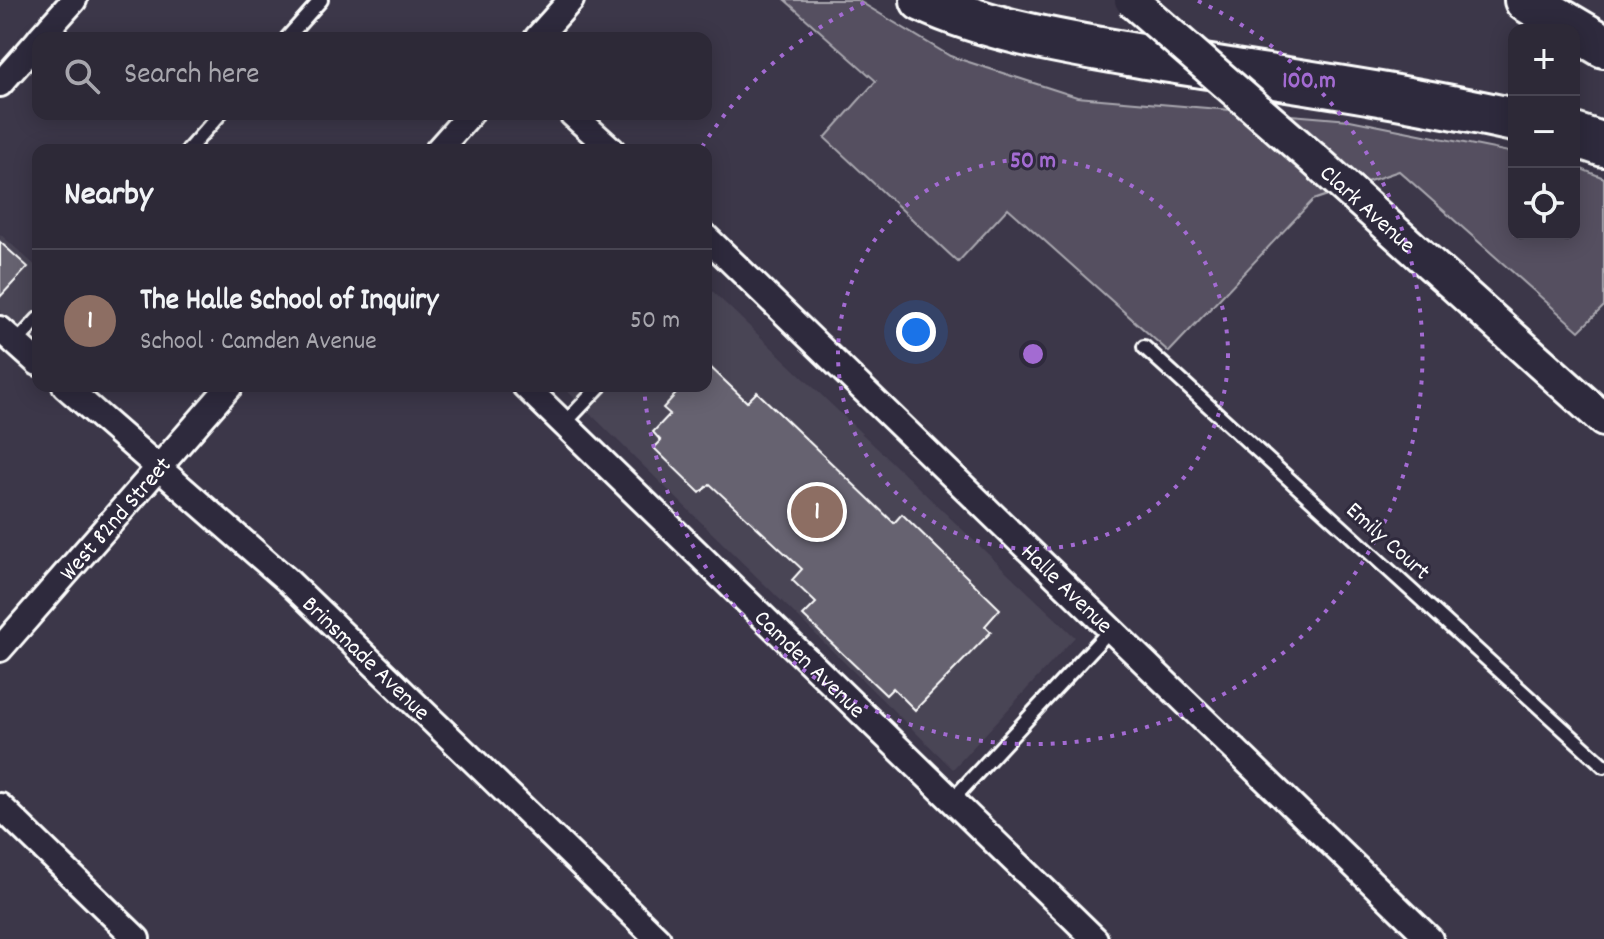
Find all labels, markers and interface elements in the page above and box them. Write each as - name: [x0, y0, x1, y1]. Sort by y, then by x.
- map controls: [1508, 24, 1580, 240]
- button: +: [1508, 24, 1580, 96]
- search box: [32, 32, 712, 120]
- icon: search: [60, 54, 104, 98]
- text: Search here: [124, 55, 260, 98]
- text: 100 m: [1282, 65, 1336, 99]
- button: −: [1508, 96, 1580, 168]
- text: 50 m: [1010, 145, 1056, 179]
- street label: Clark Avenue: [1311, 158, 1422, 263]
- button: locate: [1508, 168, 1580, 240]
- text: Nearby: [64, 172, 153, 221]
- text: The Halle School of Inquiry: [140, 281, 438, 324]
- text: 1: [87, 303, 93, 340]
- text: 50 m: [630, 303, 680, 340]
- your location: [896, 312, 936, 352]
- text: School · Camden Avenue: [140, 324, 377, 361]
- centre of rings: [1019, 340, 1047, 368]
- street label: West 82nd Street: [53, 450, 181, 590]
- pin: 1: [791, 482, 843, 542]
- street label: Emily Court: [1337, 495, 1437, 590]
- street label: Halle Avenue: [1012, 537, 1119, 643]
- street label: Brinsmade Avenue: [293, 589, 437, 730]
- street label: Camden Avenue: [745, 603, 872, 728]

